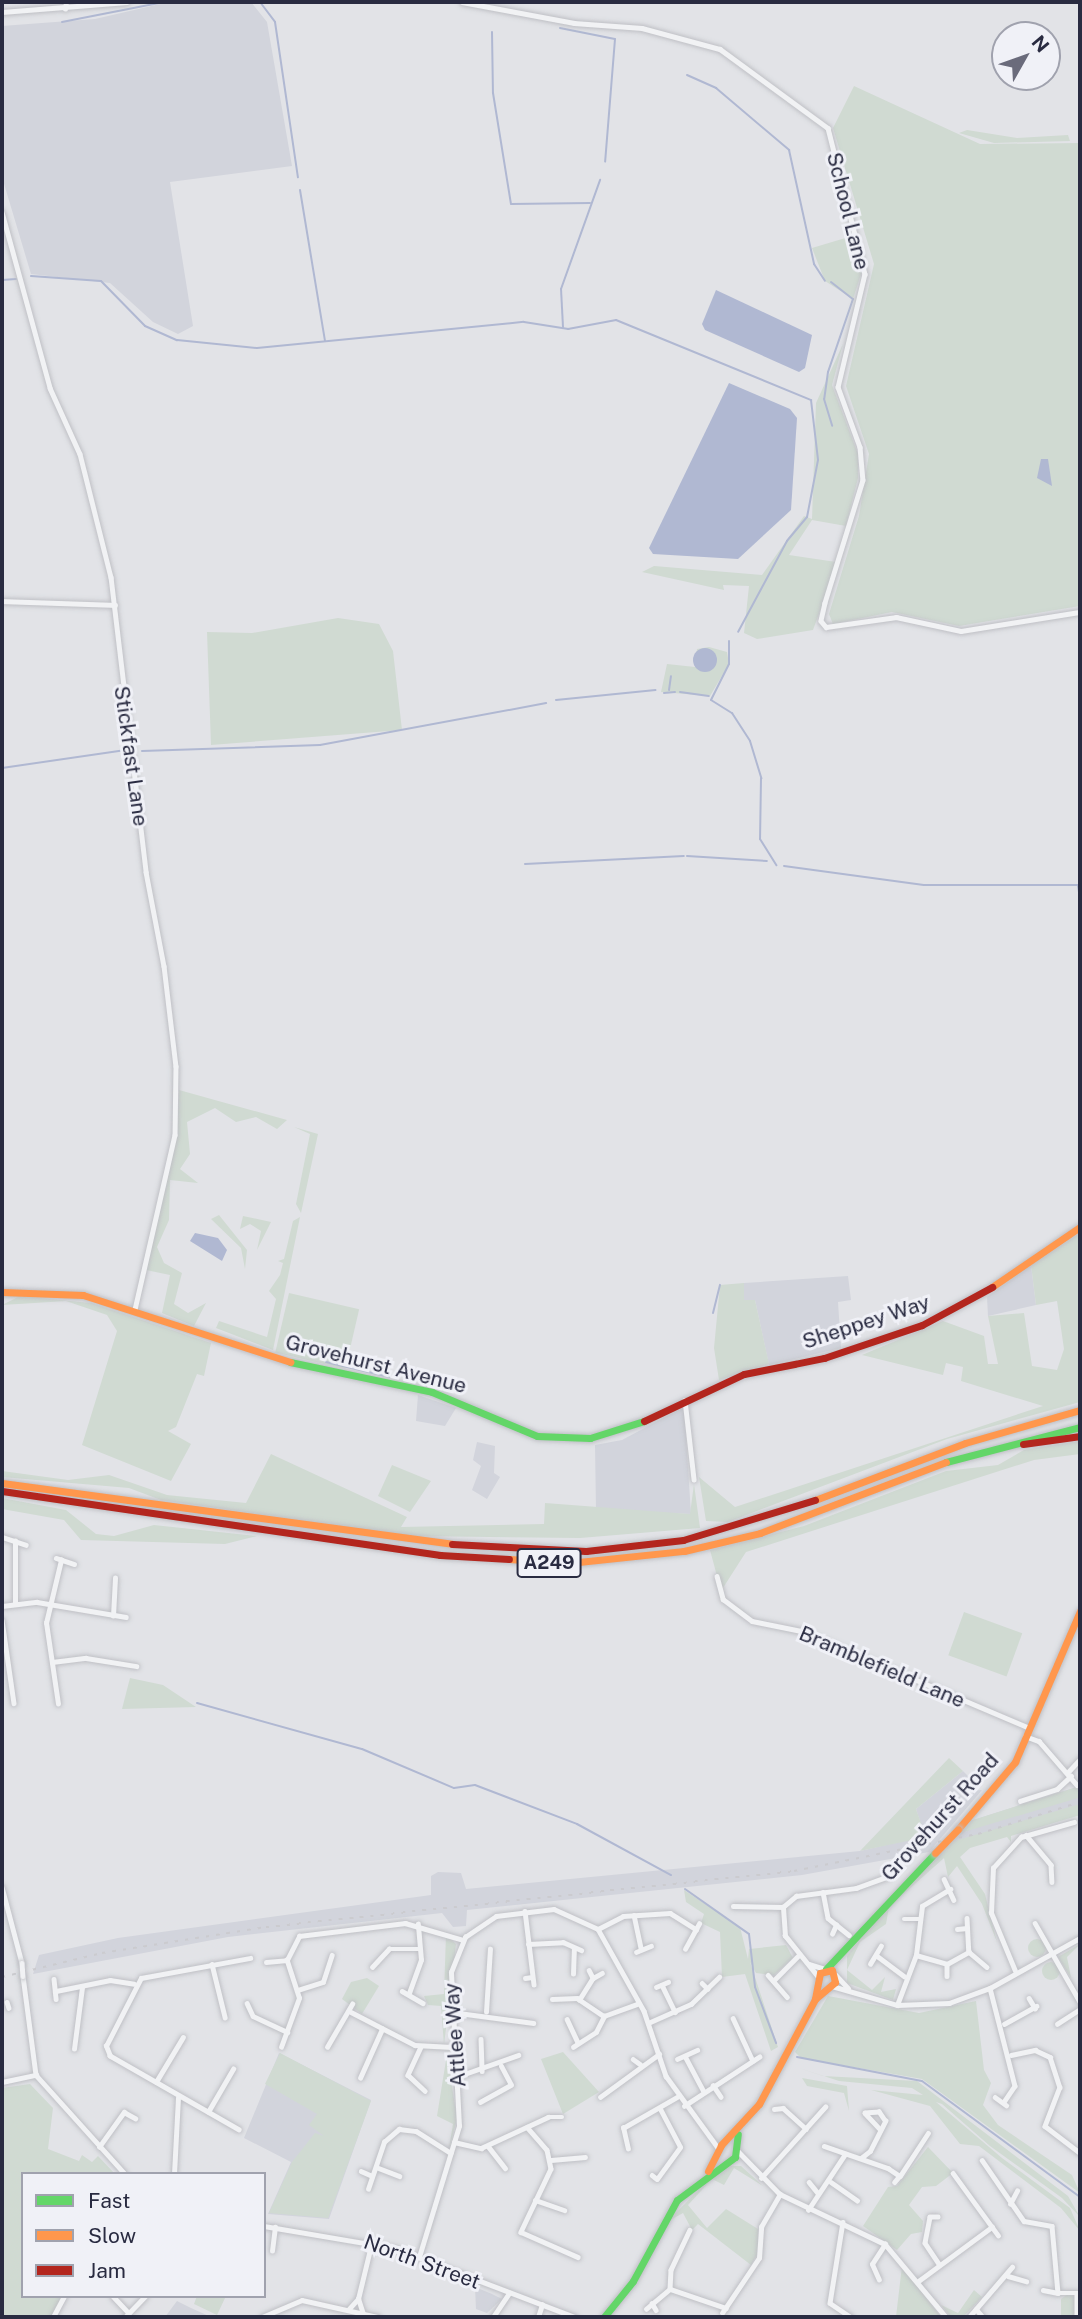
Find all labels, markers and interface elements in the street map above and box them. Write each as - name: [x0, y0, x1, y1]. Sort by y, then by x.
- north arrow: [991, 21, 1061, 91]
- text: N: [1027, 31, 1054, 57]
- street label: School Lane: [821, 150, 875, 272]
- street label: Stickfast Lane: [109, 684, 153, 828]
- street label: Sheppey Way: [799, 1290, 933, 1354]
- street label: Grovehurst Avenue: [283, 1329, 469, 1399]
- road number: A249: [516, 1548, 582, 1578]
- street label: Bramblefield Lane: [795, 1621, 969, 1713]
- street label: Grovehurst Road: [876, 1748, 1004, 1886]
- street label: Attlee Way: [439, 1982, 471, 2088]
- legend: [21, 2172, 266, 2298]
- text: Fast: [88, 2188, 130, 2213]
- text: Slow: [88, 2223, 136, 2248]
- street label: North Street: [360, 2229, 484, 2295]
- text: Jam: [88, 2258, 126, 2283]

